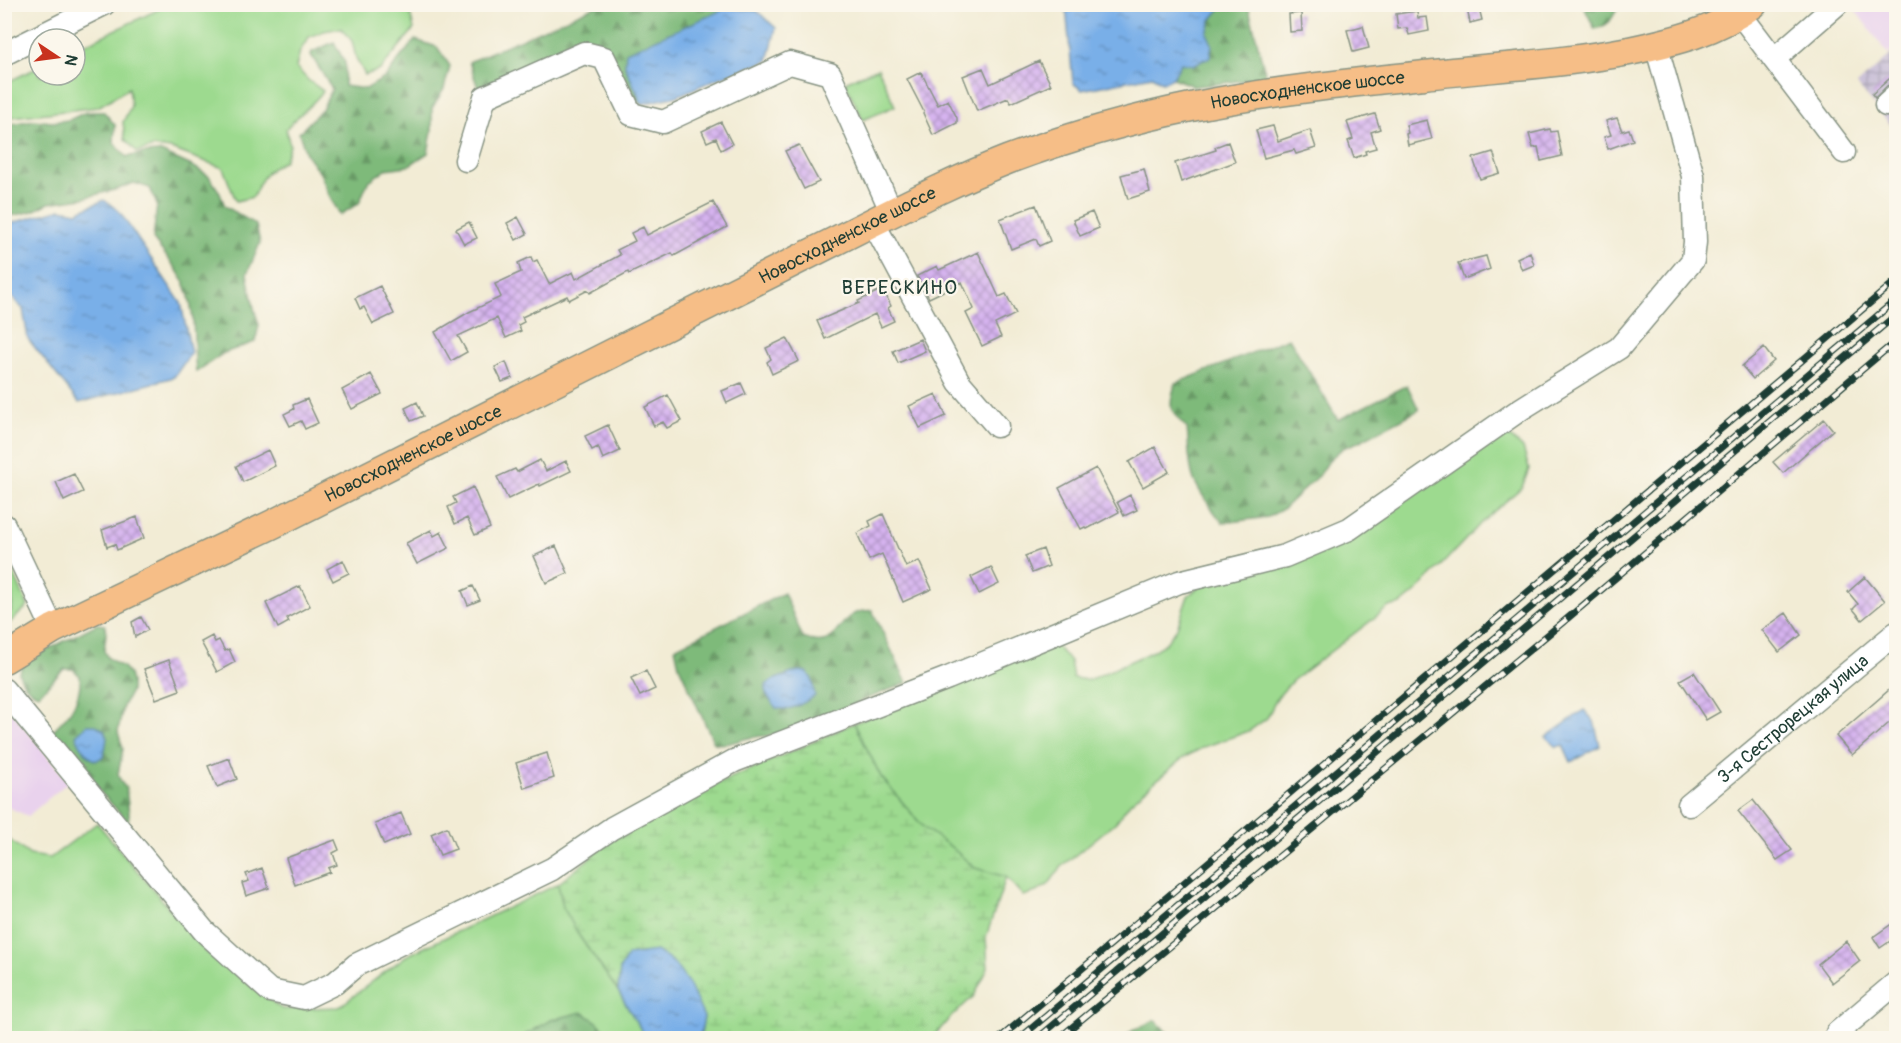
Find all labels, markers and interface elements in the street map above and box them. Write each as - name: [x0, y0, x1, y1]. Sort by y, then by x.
- north arrow: [27, 27, 87, 87]
- text: N: [60, 53, 82, 68]
- street label: Новосходненское шоссе: [1208, 66, 1406, 114]
- street label: Новосходненское шоссе: [755, 181, 940, 289]
- district label: ВЕРЕСКИНО: [842, 275, 958, 300]
- street label: Новосходненское шоссе: [321, 399, 506, 508]
- street label: 3-я Сестрорецкая улица: [1713, 649, 1873, 788]

